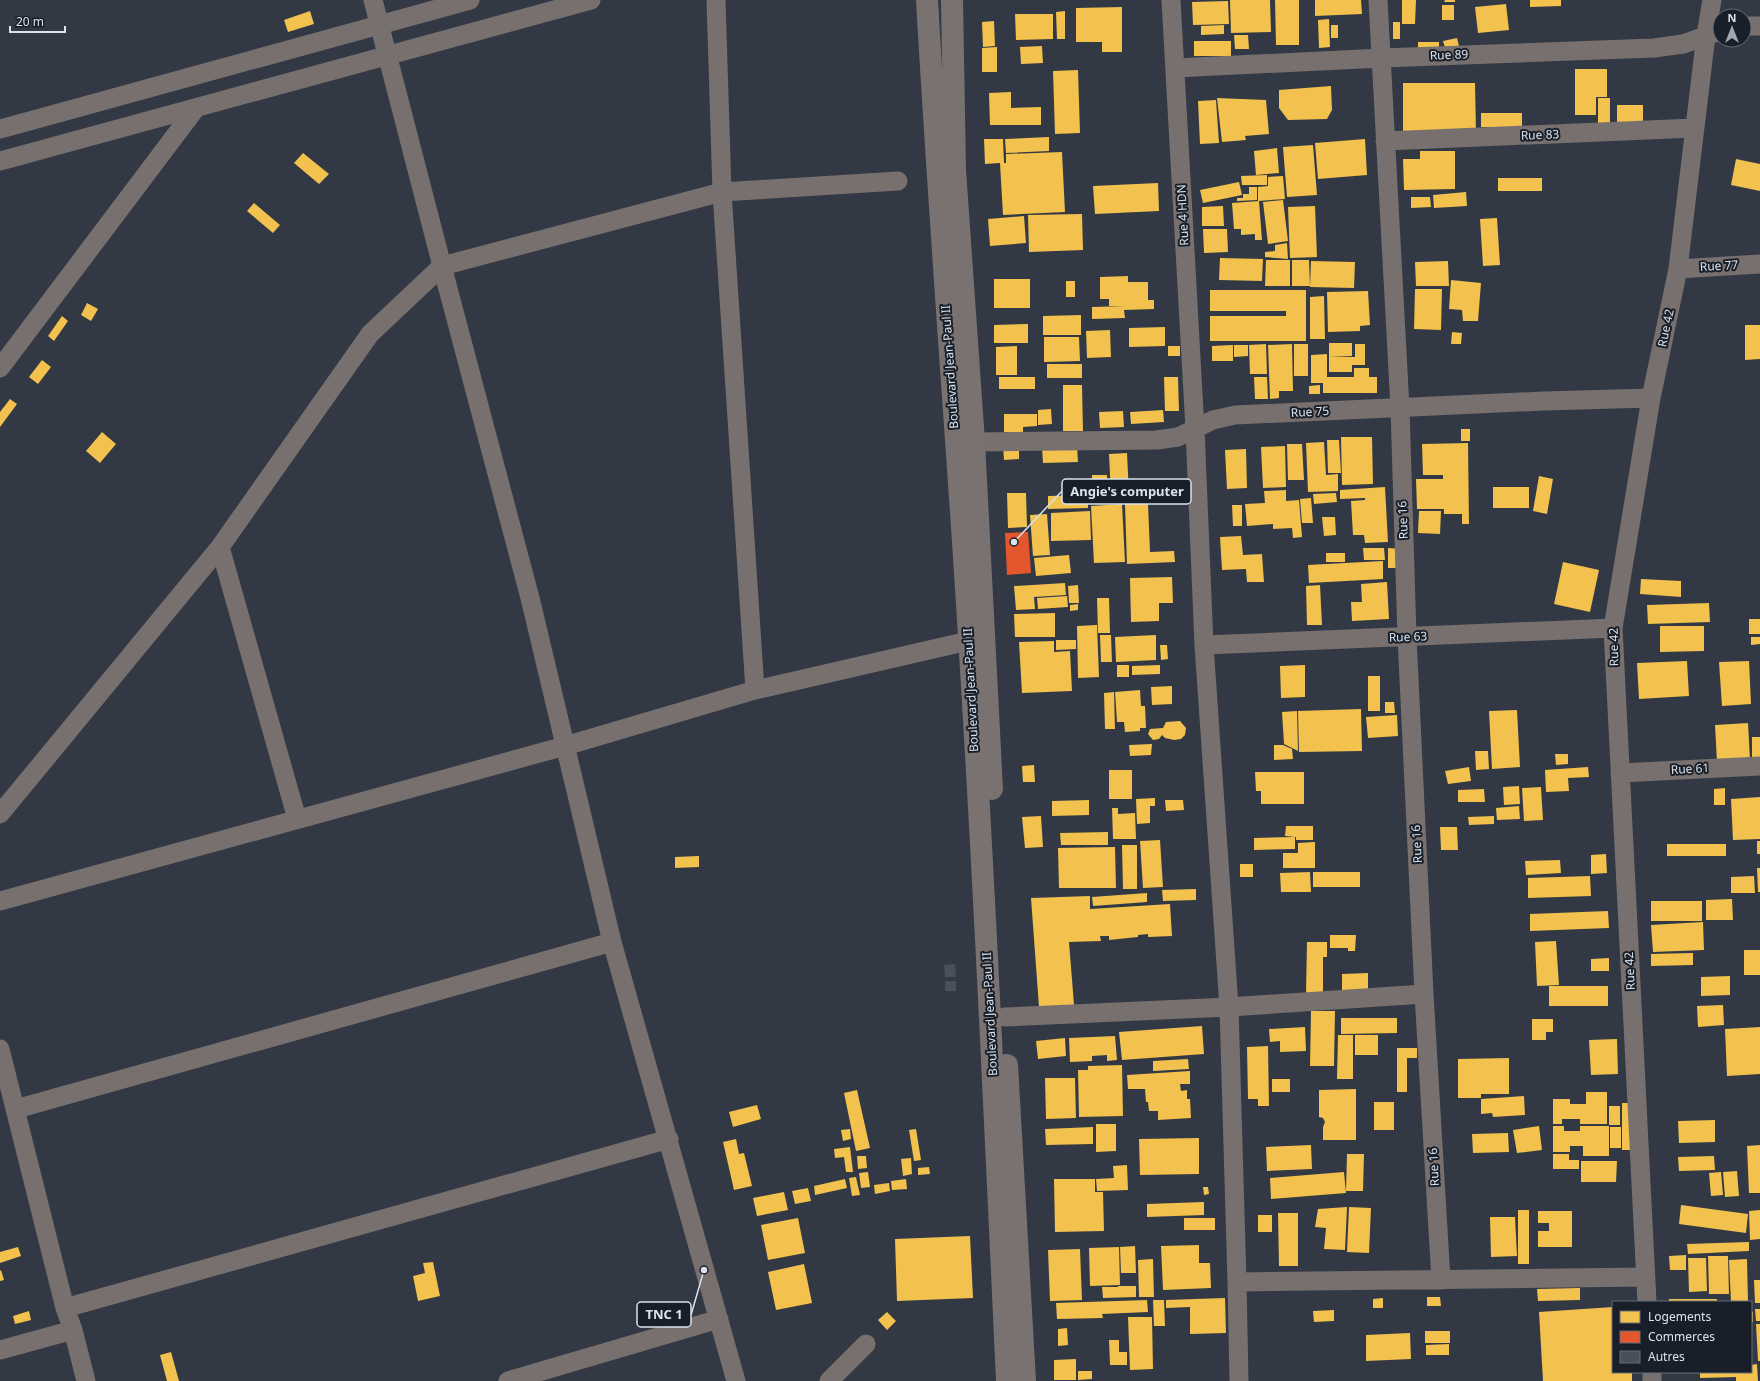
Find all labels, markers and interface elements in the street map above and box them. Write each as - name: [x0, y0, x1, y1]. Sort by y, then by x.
- scale bar: [10, 8, 65, 34]
- north arrow: [1712, 8, 1752, 48]
- text: N: [1728, 10, 1736, 25]
- text: 20 m: [16, 13, 44, 30]
- street label: Rue 89: [1429, 45, 1469, 64]
- street label: Rue 83: [1520, 125, 1560, 144]
- street label: Rue 4 HDN: [1172, 184, 1193, 246]
- street label: Rue 77: [1699, 256, 1739, 275]
- street label: Boulevard Jean-Paul II: [937, 305, 962, 429]
- street label: Rue 42: [1653, 307, 1678, 348]
- street label: Rue 75: [1290, 402, 1330, 421]
- callout: Angie's computer: [1062, 479, 1191, 504]
- text: Angie's computer: [1070, 482, 1184, 500]
- street label: Rue 16: [1393, 500, 1412, 540]
- street label: Rue 63: [1388, 627, 1428, 646]
- street label: Rue 42: [1605, 627, 1622, 666]
- street label: Boulevard Jean-Paul II: [959, 628, 982, 752]
- street label: Rue 61: [1670, 759, 1710, 778]
- street label: Rue 16: [1407, 824, 1426, 864]
- street label: Rue 42: [1620, 951, 1639, 991]
- street label: Boulevard Jean-Paul II: [978, 952, 1001, 1076]
- street label: Rue 16: [1424, 1147, 1443, 1187]
- legend: [1612, 1301, 1752, 1373]
- callout: TNC 1: [637, 1302, 691, 1327]
- text: TNC 1: [645, 1305, 683, 1323]
- text: Logements: [1648, 1308, 1711, 1325]
- text: Commerces: [1648, 1328, 1715, 1345]
- text: Autres: [1648, 1348, 1685, 1365]

